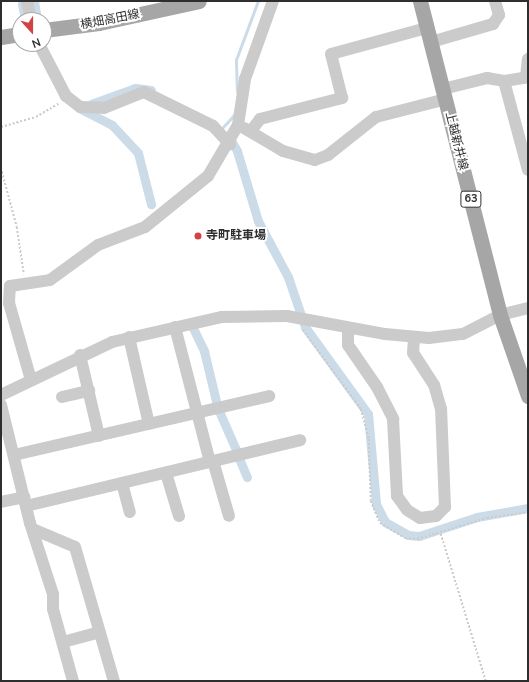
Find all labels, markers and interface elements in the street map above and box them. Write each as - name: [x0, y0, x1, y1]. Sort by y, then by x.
- street label: 横畑高田線: [79, 7, 141, 33]
- north arrow: [12, 12, 52, 52]
- text: N: [30, 34, 43, 51]
- street label: 上越新井線: [442, 110, 470, 172]
- road number: 63: [460, 190, 482, 208]
- place label: 寺町駐車場: [206, 229, 266, 243]
- marker: 寺町駐車場: [193, 231, 203, 241]

